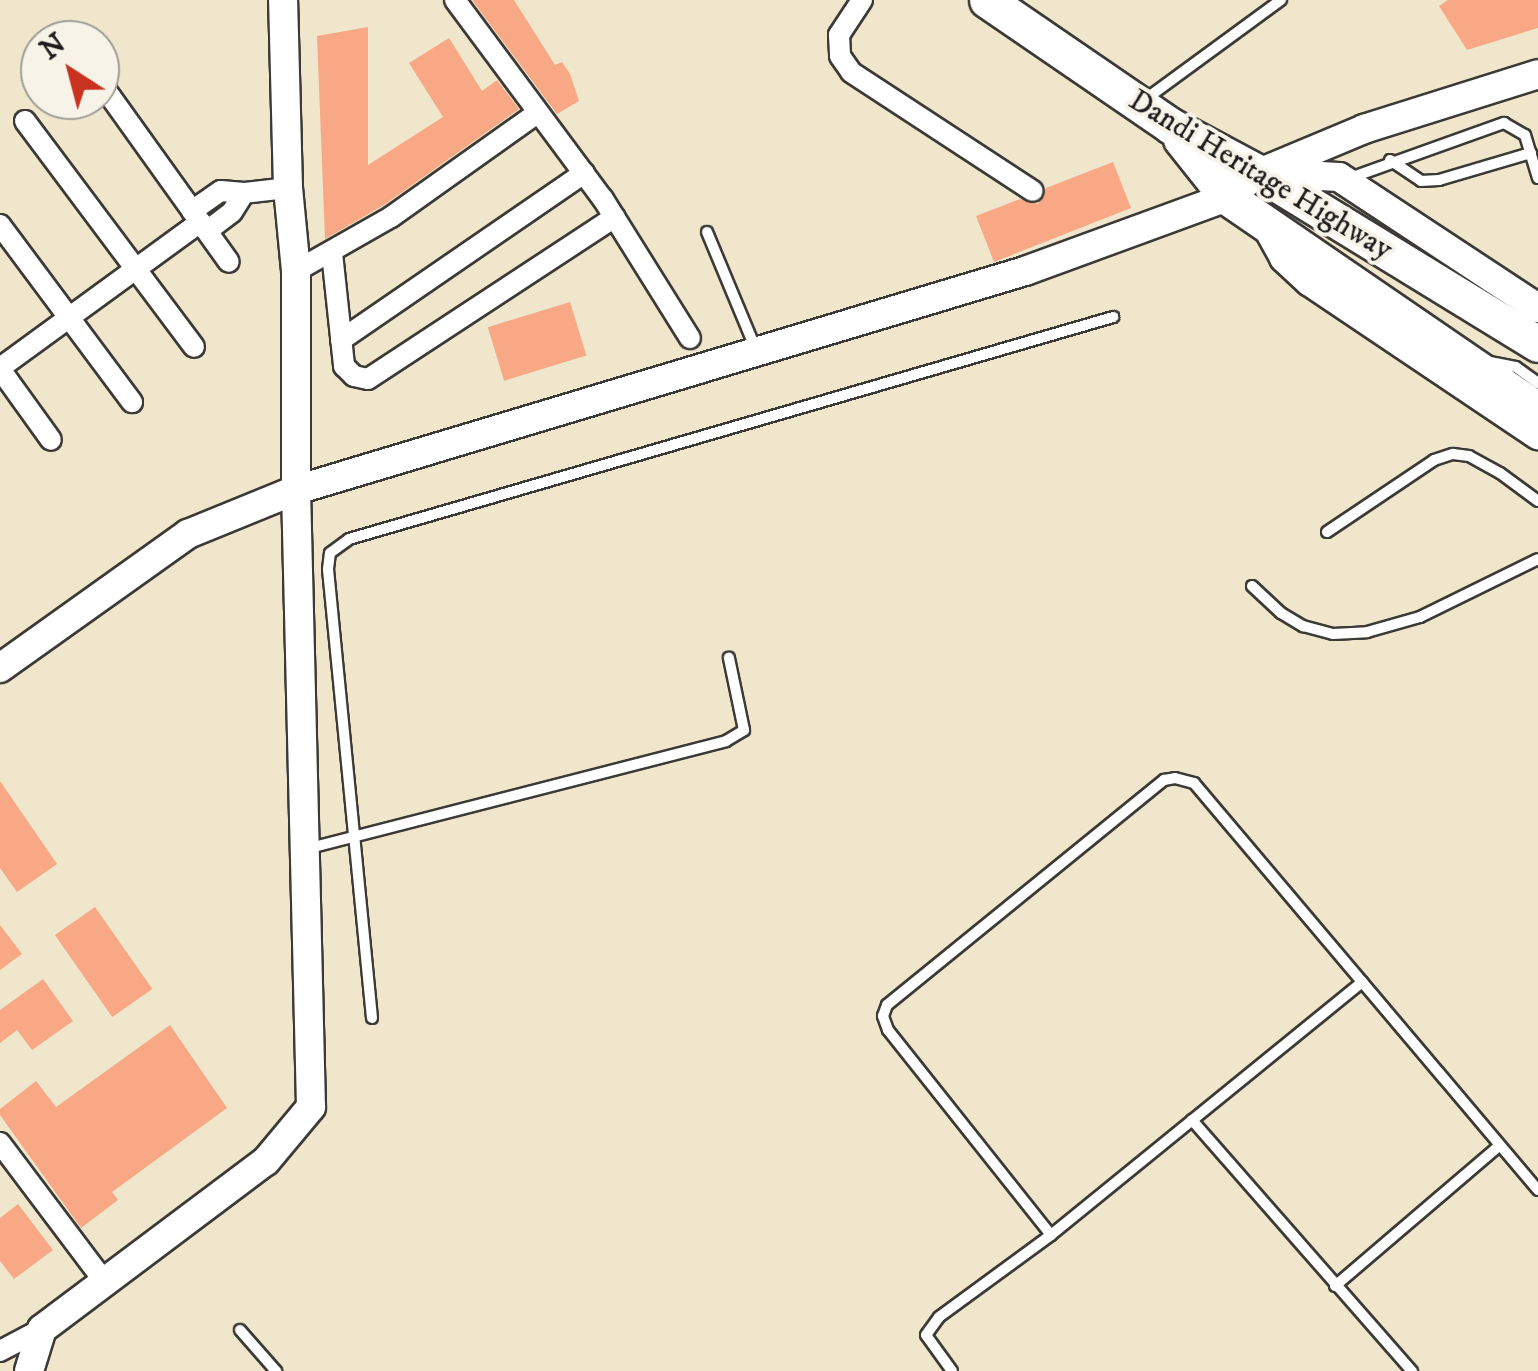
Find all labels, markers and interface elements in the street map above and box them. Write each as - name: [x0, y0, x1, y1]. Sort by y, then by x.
- north arrow: [20, 20, 120, 120]
- text: N: [34, 26, 73, 68]
- street label: Dandi Heritage Highway: [1122, 83, 1398, 269]

